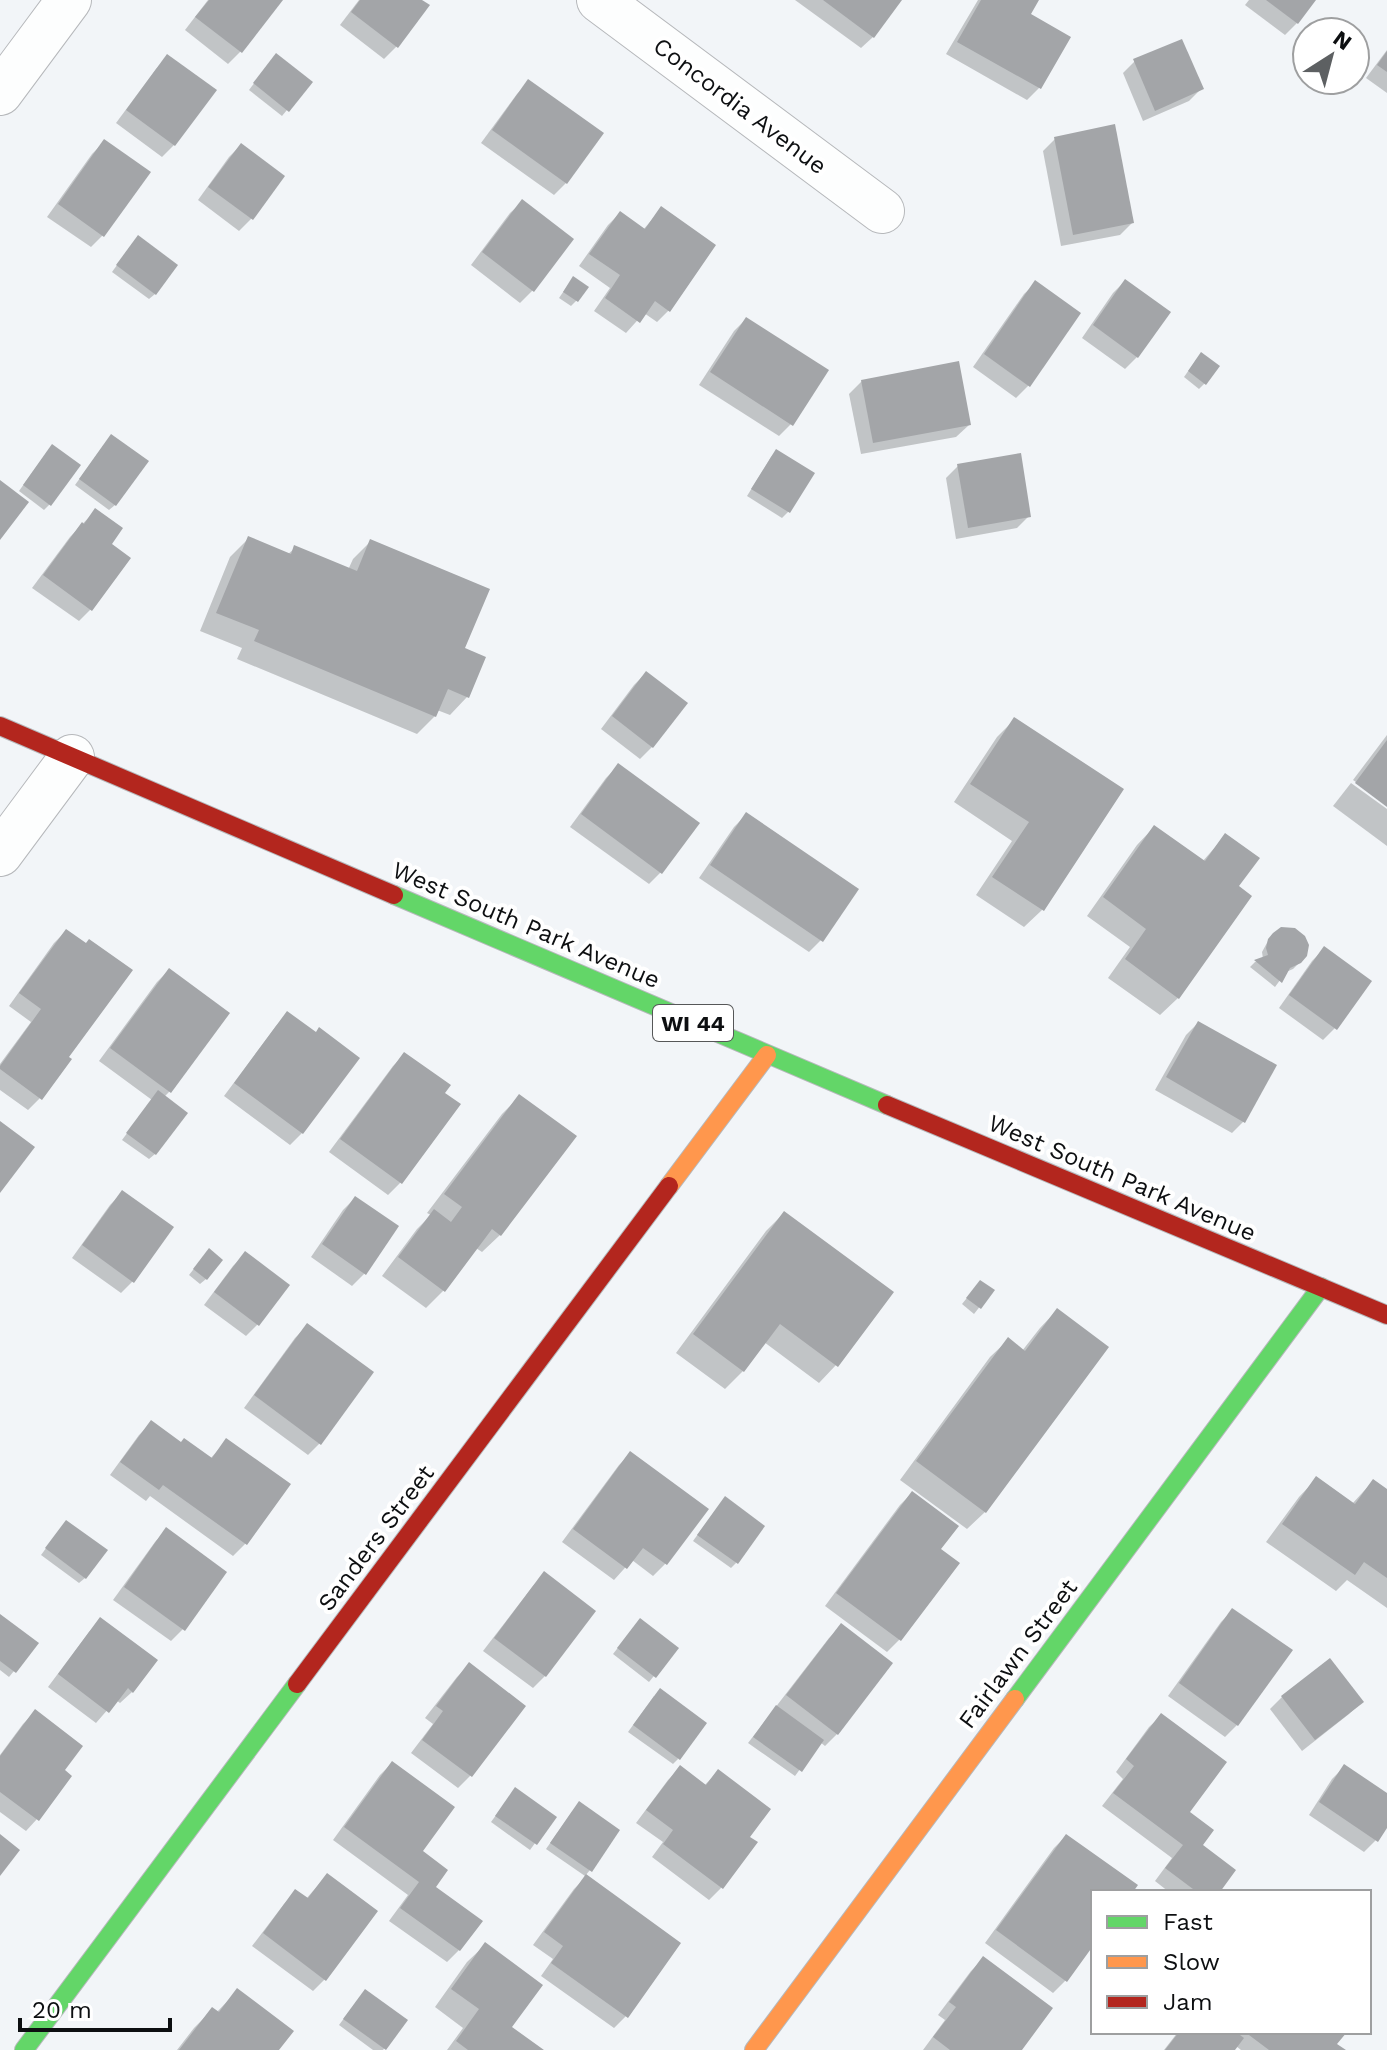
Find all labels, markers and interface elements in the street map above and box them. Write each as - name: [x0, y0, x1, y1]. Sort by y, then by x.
- north arrow: [1291, 16, 1371, 96]
- text: N: [1329, 25, 1356, 55]
- street label: Concordia Avenue: [648, 32, 832, 180]
- street label: West South Park Avenue: [388, 856, 664, 994]
- road number: WI 44: [653, 1005, 733, 1041]
- street label: West South Park Avenue: [984, 1109, 1260, 1247]
- street label: Sanders Street: [312, 1460, 440, 1616]
- street label: Fairlawn Street: [953, 1574, 1083, 1734]
- legend: [1091, 1890, 1371, 2034]
- text: Fast: [1163, 1908, 1213, 1936]
- text: Slow: [1163, 1948, 1220, 1976]
- scale bar: [20, 1982, 170, 2032]
- text: Jam: [1163, 1988, 1213, 2016]
- text: 20 m: [32, 1996, 92, 2024]

